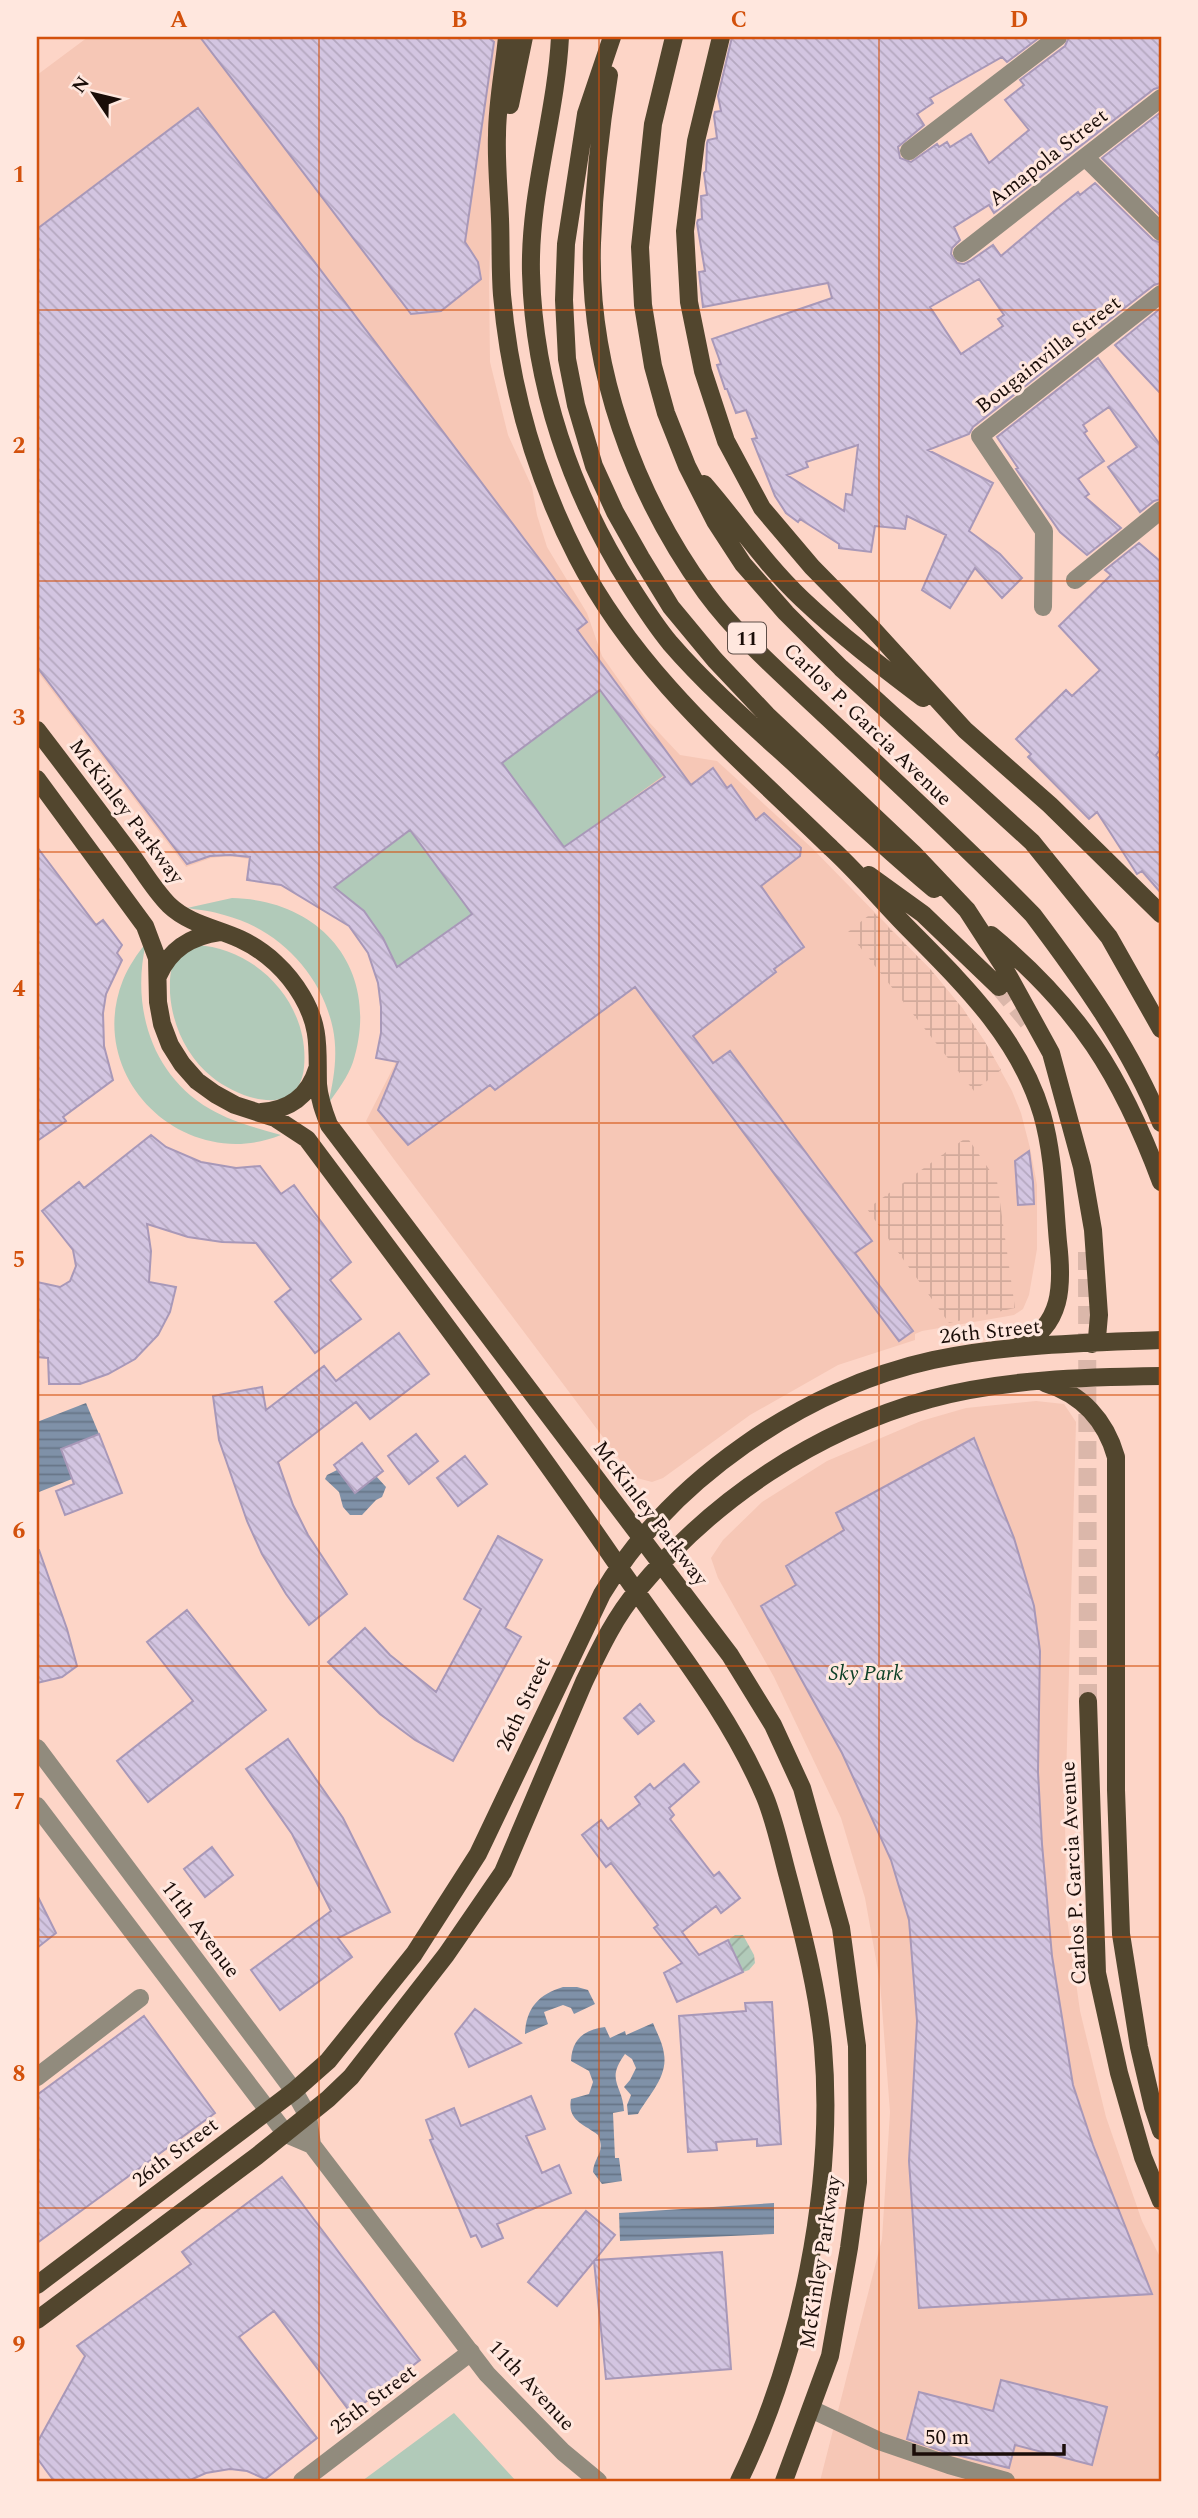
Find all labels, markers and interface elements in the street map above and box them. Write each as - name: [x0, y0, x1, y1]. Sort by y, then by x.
- text: A: [170, 3, 188, 38]
- text: B: [451, 3, 467, 38]
- text: C: [731, 3, 747, 38]
- text: D: [1010, 3, 1028, 38]
- north arrow: [60, 60, 130, 130]
- text: N: [65, 70, 98, 100]
- street label: Amapola Street: [982, 101, 1115, 215]
- text: 1: [13, 158, 25, 193]
- street label: Bougainvilla Street: [969, 288, 1128, 422]
- text: 2: [13, 429, 26, 464]
- road number: 11: [728, 622, 766, 653]
- street label: Carlos P. Garcia Avenue: [776, 635, 959, 814]
- text: 3: [13, 701, 26, 736]
- street label: McKinley Parkway: [61, 732, 192, 892]
- text: 4: [13, 972, 26, 1007]
- text: 5: [13, 1243, 25, 1278]
- street label: 26th Street: [938, 1311, 1042, 1353]
- street label: McKinley Parkway: [585, 1434, 716, 1594]
- text: 6: [13, 1514, 26, 1549]
- street label: 26th Street: [488, 1652, 560, 1757]
- park label: Sky Park: [829, 1658, 903, 1690]
- street label: Carlos P. Garcia Avenue: [1052, 1760, 1096, 1986]
- text: 7: [13, 1785, 25, 1820]
- street label: 11th Avenue: [153, 1874, 248, 1985]
- text: 8: [13, 2057, 25, 2092]
- street label: 26th Street: [126, 2110, 226, 2196]
- street label: McKinley Parkway: [792, 2172, 851, 2351]
- text: 9: [13, 2328, 26, 2363]
- street label: 11th Avenue: [480, 2333, 582, 2439]
- street label: 25th Street: [324, 2357, 424, 2443]
- scale bar: [914, 2413, 1065, 2457]
- text: 50 m: [925, 2422, 969, 2454]

